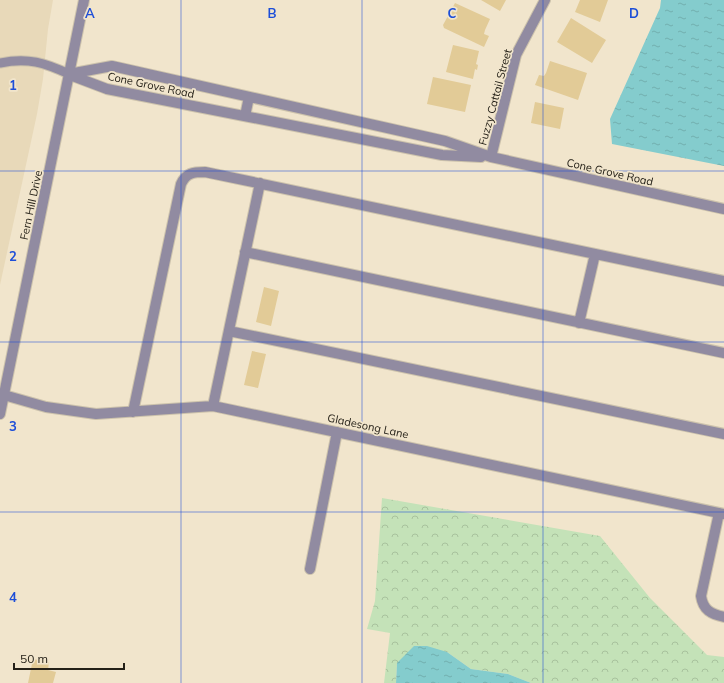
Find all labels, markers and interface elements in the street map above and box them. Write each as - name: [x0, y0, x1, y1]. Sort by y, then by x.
- text: A: [85, 5, 95, 21]
- text: B: [268, 5, 277, 21]
- text: C: [448, 5, 457, 21]
- text: D: [629, 5, 639, 21]
- street label: Fuzzy Cattail Street: [475, 47, 515, 147]
- street label: Cone Grove Road: [106, 69, 196, 101]
- text: 1: [9, 77, 17, 93]
- street label: Cone Grove Road: [565, 155, 655, 189]
- street label: Fern Hill Drive: [17, 169, 45, 241]
- text: 2: [9, 248, 17, 264]
- street label: Gladesong Lane: [326, 411, 410, 441]
- text: 3: [9, 418, 17, 434]
- text: 4: [9, 589, 17, 605]
- scale bar: [14, 645, 124, 671]
- text: 50 m: [20, 651, 48, 666]

